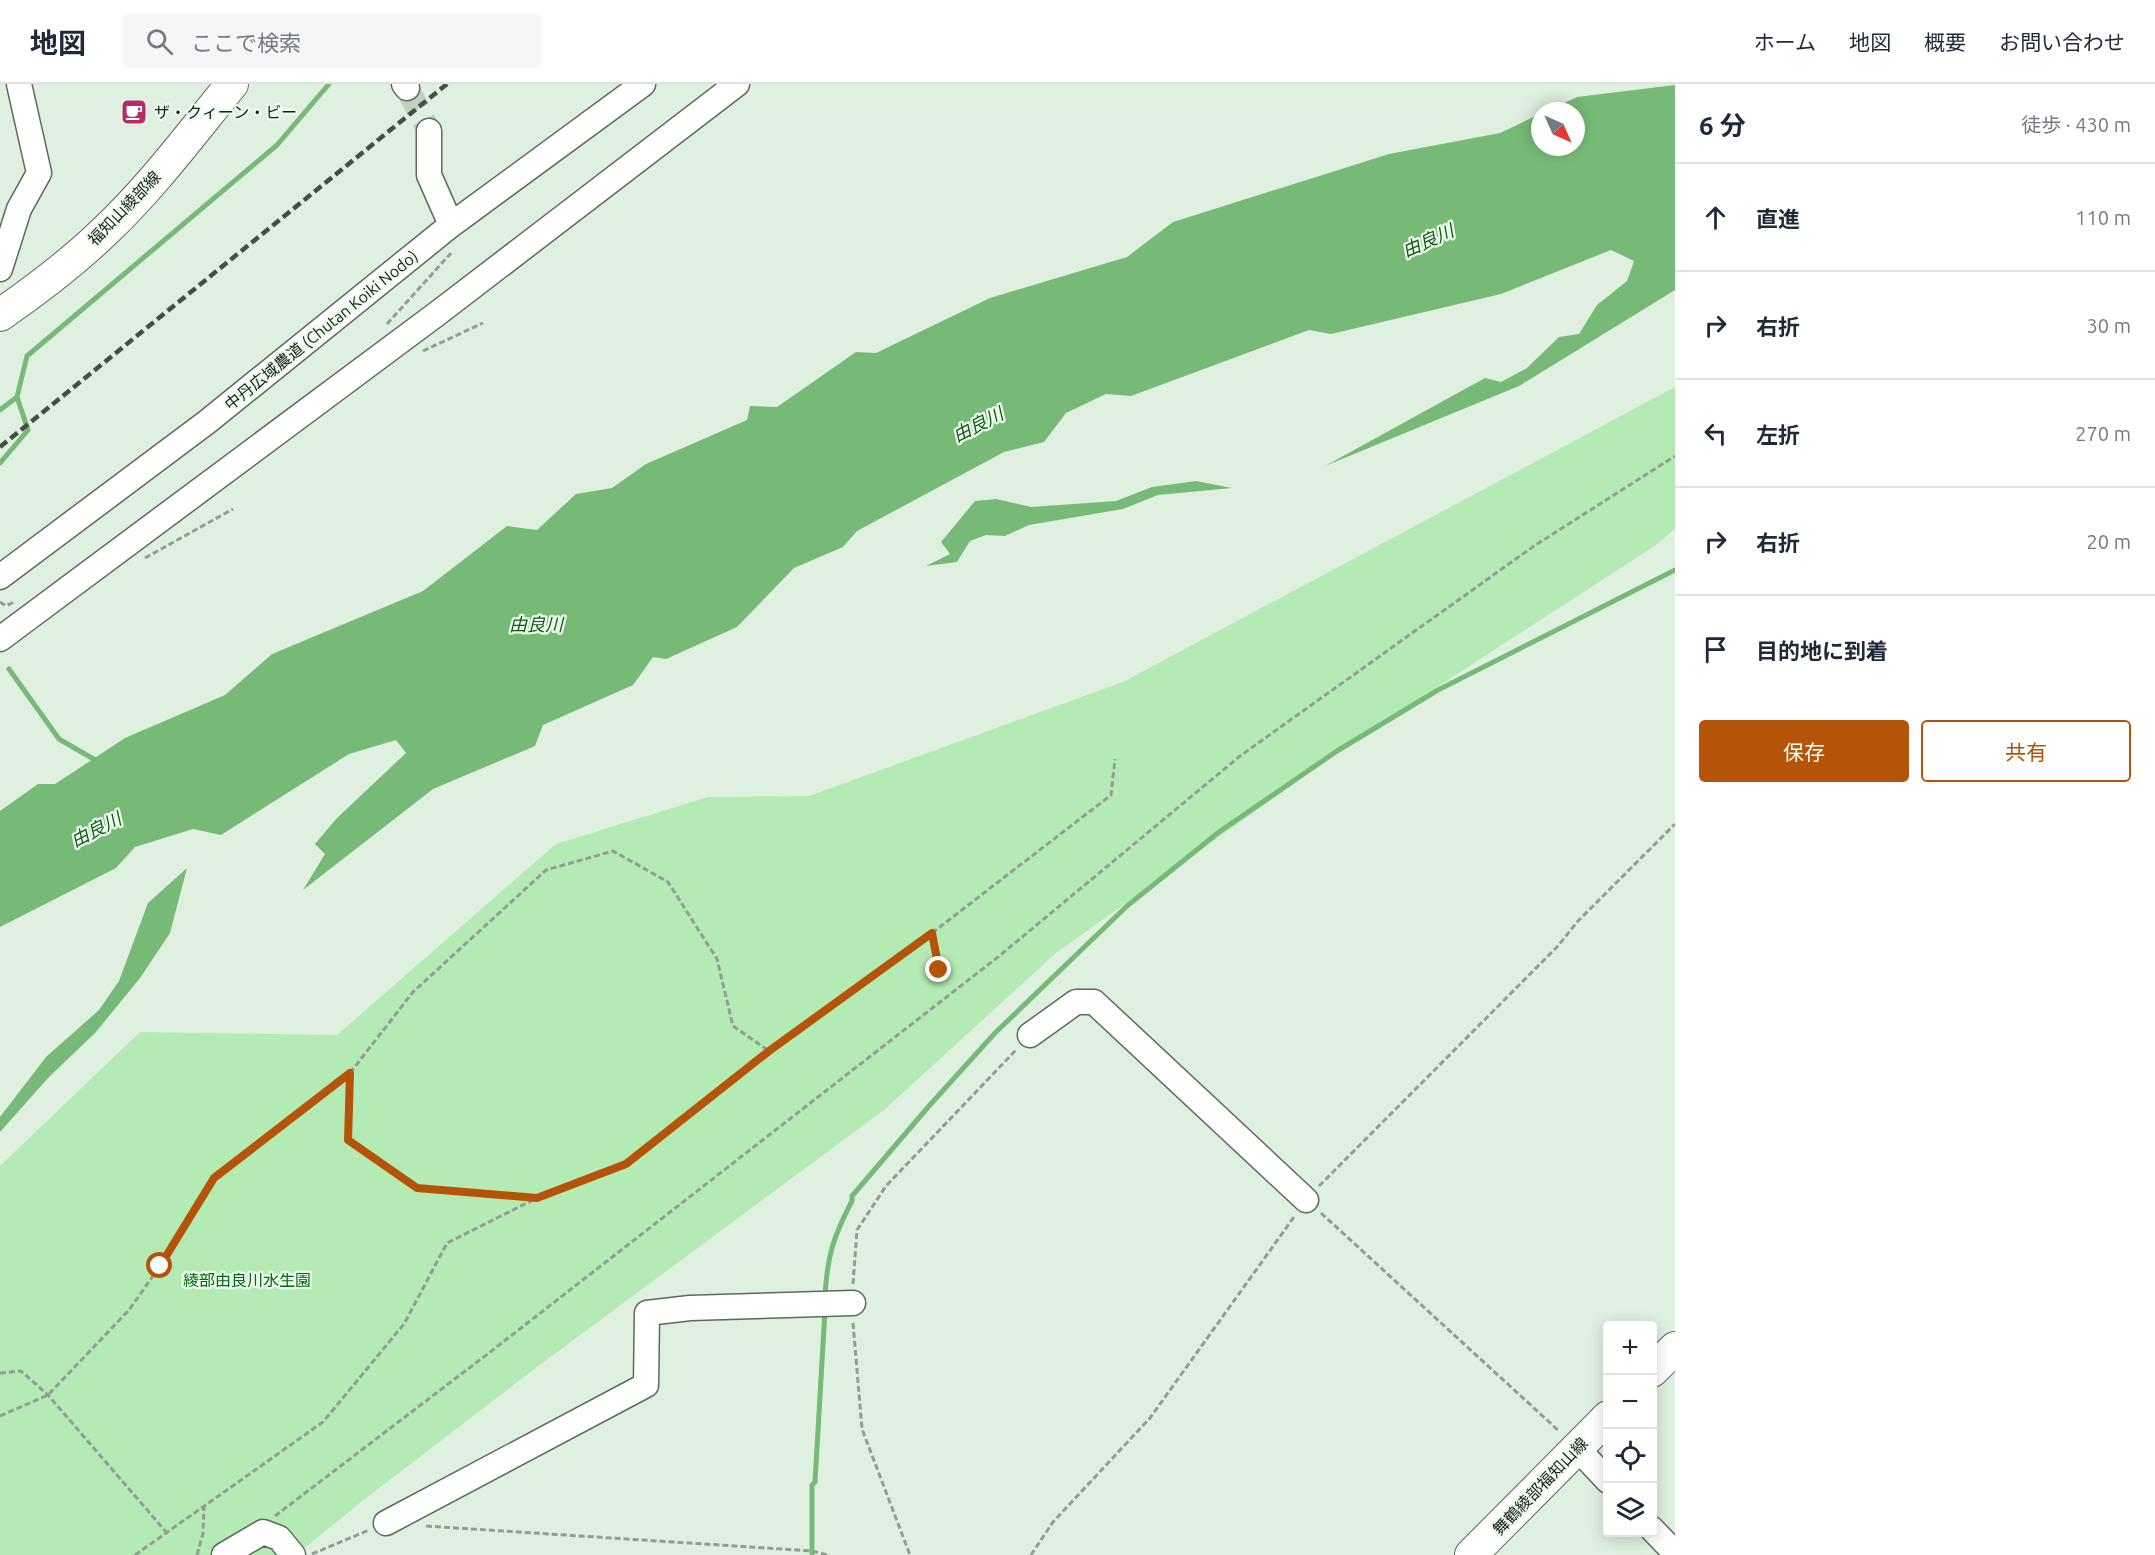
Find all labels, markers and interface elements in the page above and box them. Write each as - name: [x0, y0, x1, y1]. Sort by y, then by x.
- search box: [122, 14, 542, 68]
- icon: search: [143, 25, 176, 58]
- text: 地図: [30, 27, 86, 58]
- text: ここで検索: [191, 30, 301, 55]
- text: ホーム: [1754, 30, 1816, 54]
- text: 地図: [1849, 30, 1891, 54]
- text: 概要: [1924, 30, 1966, 54]
- text: お問い合わせ: [1999, 30, 2125, 54]
- cafe icon: ザ・クィーン・ビー: [119, 97, 149, 127]
- north arrow: [1531, 102, 1585, 156]
- place label: ザ・クィーン・ビー: [154, 103, 297, 121]
- text: 6 分: [1699, 111, 1746, 140]
- text: 徒歩 · 430 m: [2021, 113, 2131, 136]
- street label: 福知山綾部線: [84, 167, 164, 249]
- icon: ahead: [1699, 201, 1732, 234]
- text: 直進: [1756, 206, 1800, 231]
- text: 110 m: [2075, 206, 2131, 229]
- water label: 由良川: [1399, 219, 1458, 260]
- street label: 中丹広域農道 (Chutan Koiki Nodo): [221, 247, 422, 414]
- icon: right: [1699, 309, 1732, 342]
- text: 右折: [1756, 314, 1800, 339]
- text: 30 m: [2087, 314, 2131, 337]
- water label: 由良川: [949, 402, 1008, 445]
- icon: left: [1699, 417, 1732, 450]
- text: 左折: [1756, 422, 1800, 447]
- text: 270 m: [2075, 422, 2131, 445]
- icon: right: [1699, 525, 1732, 558]
- text: 右折: [1756, 530, 1800, 555]
- text: 20 m: [2087, 530, 2131, 553]
- water label: 由良川: [509, 614, 565, 634]
- icon: arrive: [1699, 633, 1732, 666]
- text: 目的地に到着: [1756, 638, 1888, 663]
- button: 保存: [1699, 720, 1909, 782]
- button: 共有: [1921, 720, 2131, 782]
- water label: 由良川: [67, 807, 126, 850]
- route end: [925, 956, 951, 982]
- route start: [146, 1252, 172, 1278]
- park label: 綾部由良川水生園: [183, 1271, 311, 1289]
- map controls: [1603, 1321, 1657, 1537]
- button: +: [1603, 1321, 1657, 1375]
- button: −: [1603, 1375, 1657, 1429]
- button: locate: [1603, 1429, 1657, 1483]
- street label: 舞鶴綾部福知山線: [1489, 1434, 1591, 1538]
- button: layers: [1603, 1483, 1657, 1537]

